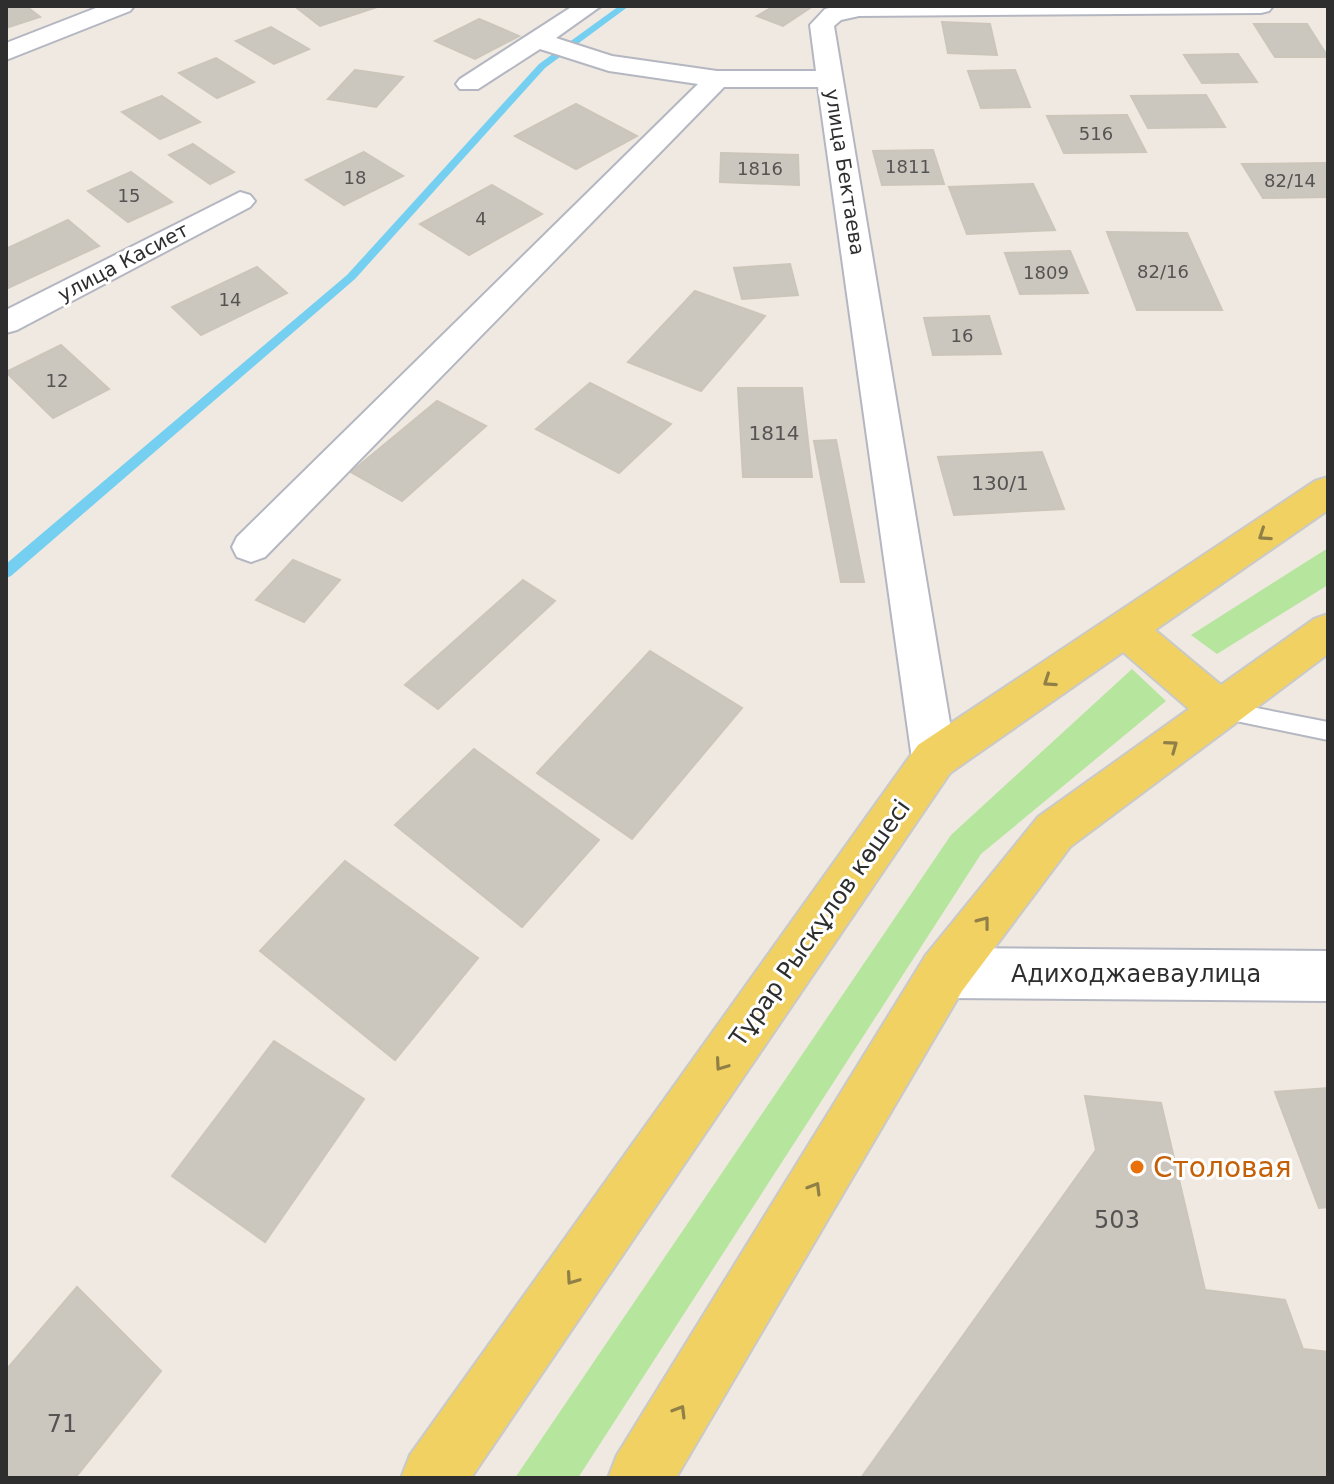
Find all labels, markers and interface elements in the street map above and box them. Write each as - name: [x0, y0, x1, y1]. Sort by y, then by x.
- street label: улица Бектаева: [820, 87, 870, 257]
- house number: 516: [1079, 123, 1113, 144]
- house number: 1811: [885, 156, 931, 177]
- house number: 1816: [737, 158, 783, 179]
- house number: 18: [344, 167, 366, 188]
- house number: 82/14: [1264, 170, 1316, 191]
- house number: 15: [118, 185, 140, 206]
- house number: 4: [475, 208, 487, 229]
- street label: улица Касиет: [54, 217, 193, 306]
- house number: 82/16: [1137, 261, 1189, 282]
- house number: 1809: [1023, 262, 1069, 283]
- house number: 14: [219, 289, 241, 310]
- house number: 16: [951, 325, 973, 346]
- house number: 12: [46, 370, 68, 391]
- house number: 1814: [749, 421, 799, 445]
- house number: 130/1: [971, 471, 1029, 495]
- one-way arrow: [1258, 525, 1272, 540]
- one-way arrow: [1043, 671, 1057, 686]
- one-way arrow: [1163, 741, 1177, 755]
- street label: Тұрар Рыскұлов көшесі: [723, 794, 916, 1052]
- one-way arrow: [974, 917, 989, 931]
- street label: Адиходжаеваулица: [1011, 960, 1261, 988]
- one-way arrow: [716, 1057, 731, 1071]
- place label: Столовая: [1153, 1151, 1292, 1184]
- marker: Столовая: [1128, 1158, 1146, 1176]
- one-way arrow: [805, 1182, 820, 1197]
- house number: 503: [1094, 1206, 1140, 1234]
- one-way arrow: [567, 1270, 582, 1284]
- one-way arrow: [671, 1405, 686, 1420]
- house number: 71: [47, 1410, 77, 1438]

